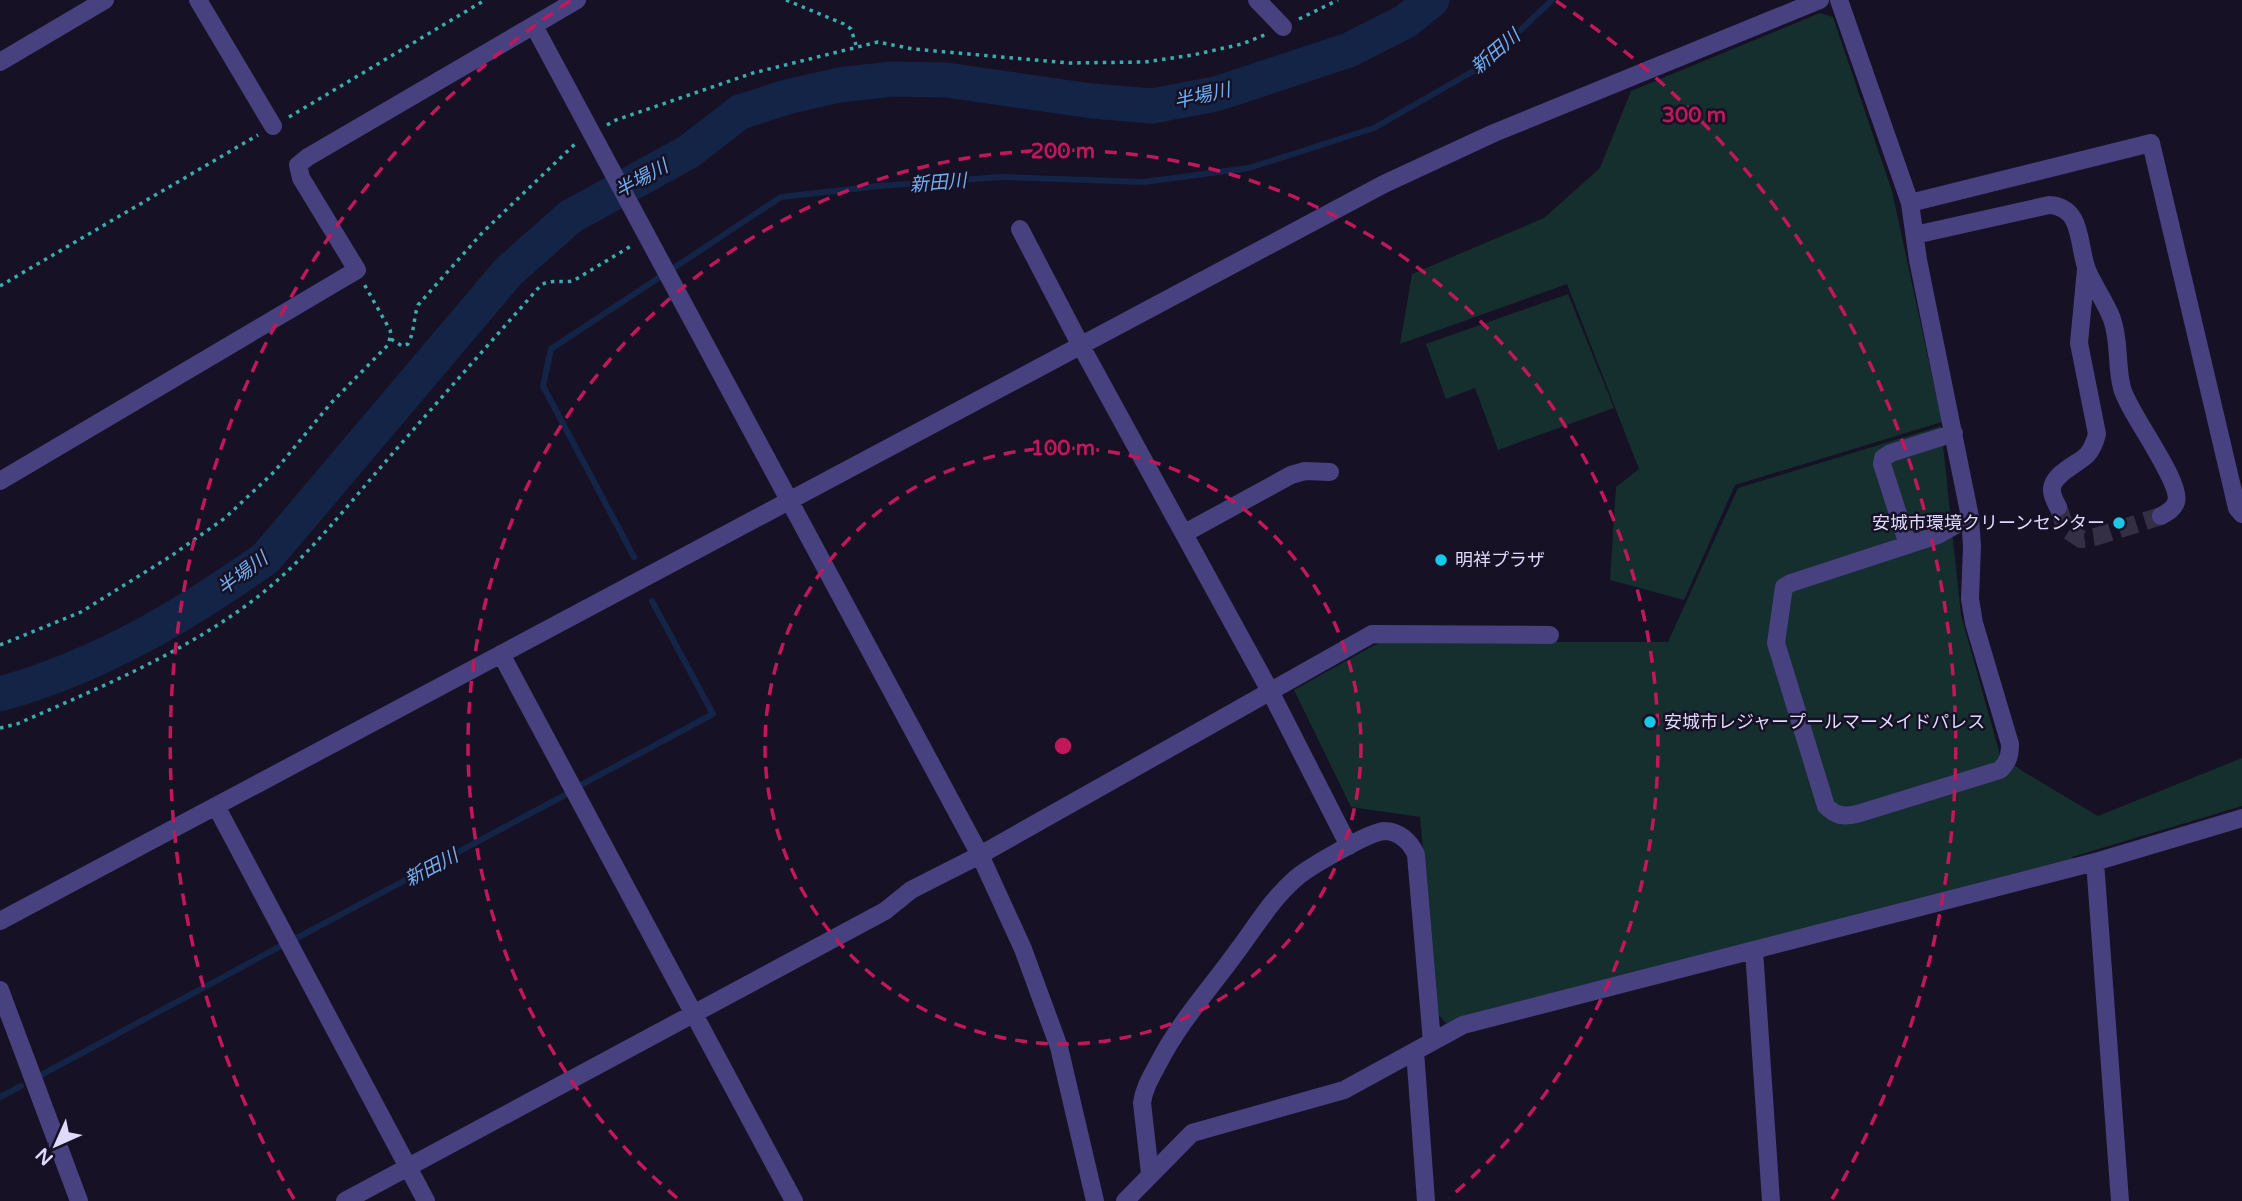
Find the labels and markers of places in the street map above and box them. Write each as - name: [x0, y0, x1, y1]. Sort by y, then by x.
- place label: 安城市環境クリーンセンター: [1872, 512, 2105, 534]
- marker: 安城市環境クリーンセンター: [2111, 515, 2127, 531]
- place label: 明祥プラザ: [1455, 549, 1545, 571]
- marker: 明祥プラザ: [1433, 552, 1449, 568]
- place label: 安城市レジャープールマーメイドパレス: [1664, 711, 1985, 733]
- marker: 安城市レジャープールマーメイドパレス: [1642, 714, 1658, 730]
- centre of rings: [1051, 734, 1075, 758]

